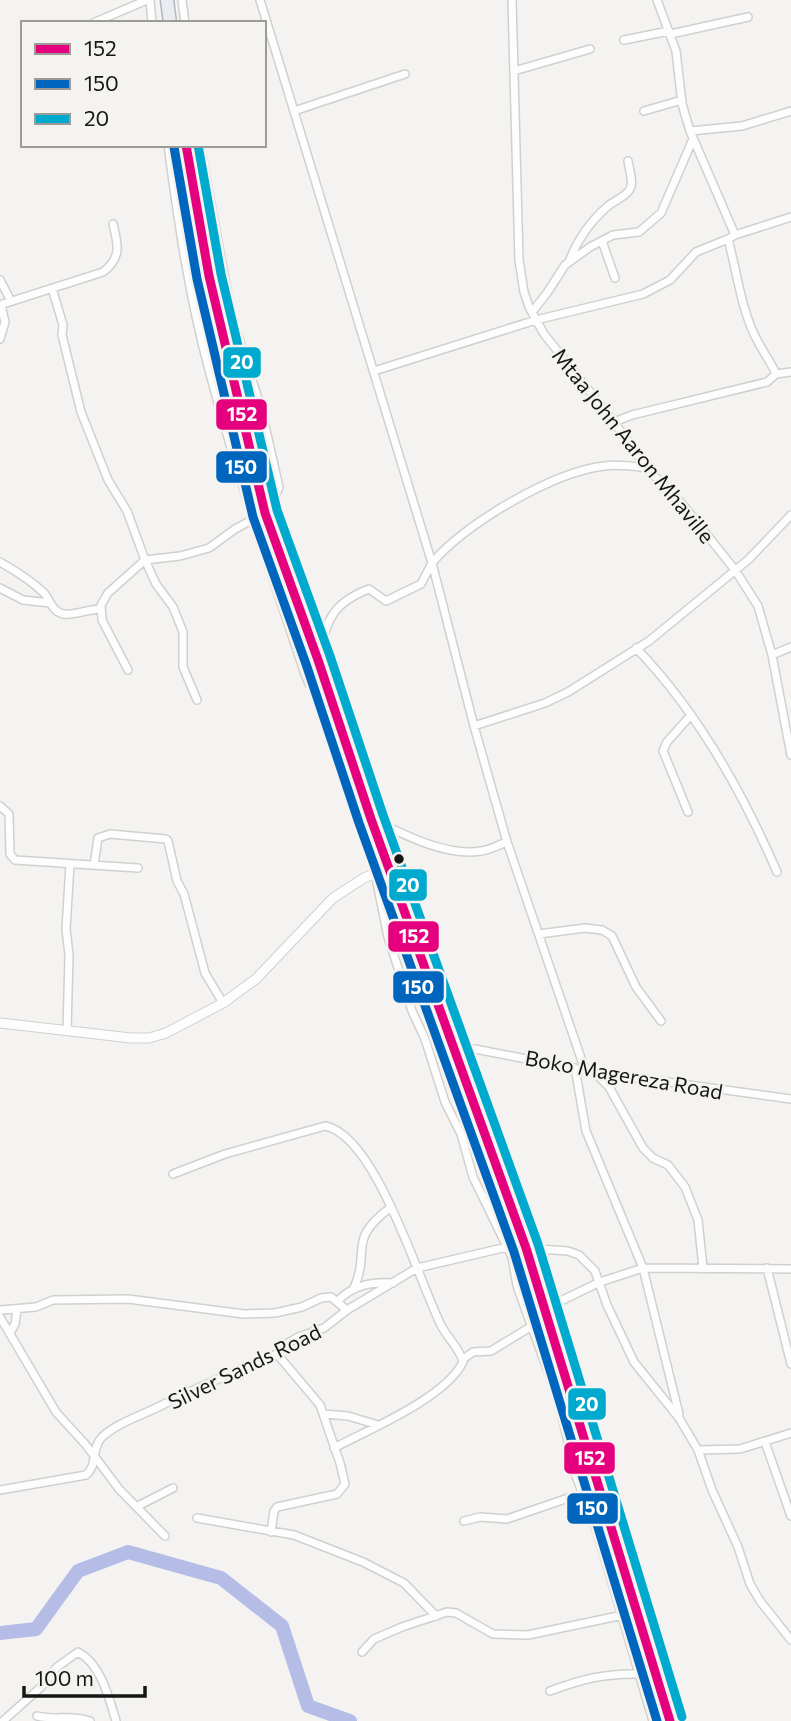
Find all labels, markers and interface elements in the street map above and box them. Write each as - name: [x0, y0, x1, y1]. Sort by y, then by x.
- legend: [21, 21, 266, 147]
- text: 152: [84, 35, 117, 60]
- text: 150: [84, 70, 119, 95]
- text: 20: [84, 105, 109, 130]
- street label: Mtaa John Aaron Mhaville: [548, 342, 720, 548]
- line badge: 20: [222, 346, 262, 379]
- text: 20: [230, 350, 254, 373]
- line badge: 152: [215, 398, 268, 431]
- text: 152: [227, 402, 257, 425]
- line badge: 150: [215, 450, 268, 484]
- text: 150: [225, 455, 257, 478]
- unlabelled marker: [392, 852, 406, 866]
- line badge: 20: [388, 868, 428, 902]
- text: 20: [396, 873, 420, 896]
- line badge: 152: [387, 920, 440, 953]
- text: 152: [399, 924, 429, 947]
- line badge: 150: [392, 970, 445, 1004]
- text: 150: [402, 975, 434, 998]
- street label: Boko Magereza Road: [523, 1044, 725, 1104]
- street label: Silver Sands Road: [163, 1318, 325, 1414]
- line badge: 20: [567, 1387, 607, 1421]
- text: 20: [575, 1392, 599, 1415]
- line badge: 152: [563, 1441, 616, 1475]
- text: 152: [575, 1446, 605, 1469]
- line badge: 150: [566, 1492, 619, 1525]
- text: 150: [576, 1496, 608, 1519]
- scale bar: [24, 1654, 145, 1698]
- text: 100 m: [35, 1665, 94, 1690]

